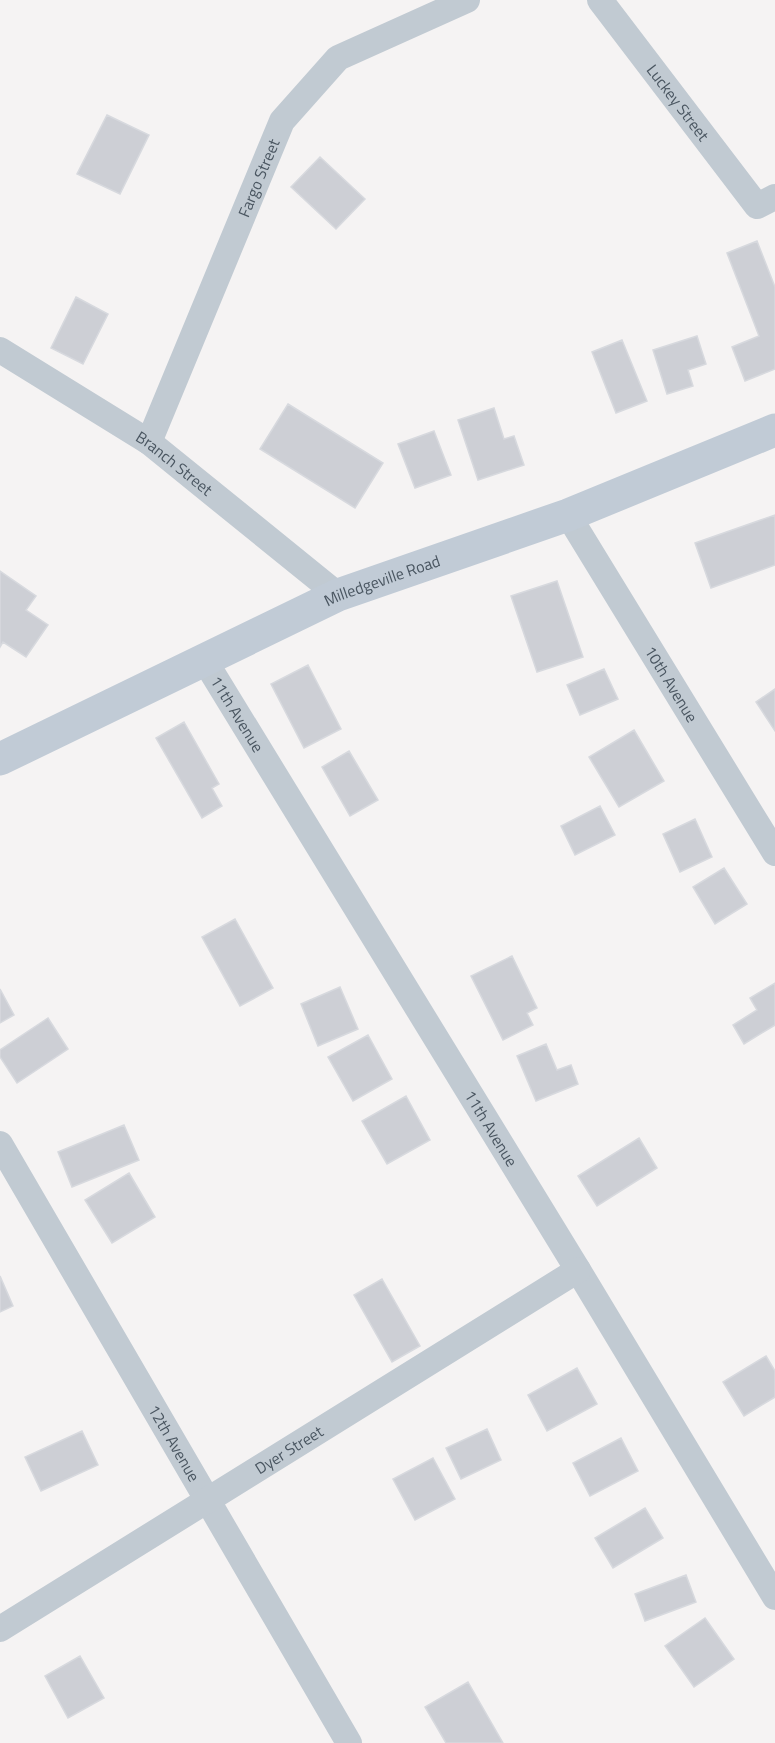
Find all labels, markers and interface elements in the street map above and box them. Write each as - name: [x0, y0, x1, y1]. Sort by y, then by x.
- street label: Luckey Street: [641, 59, 716, 146]
- street label: Fargo Street: [232, 135, 286, 221]
- street label: Branch Street: [131, 425, 218, 501]
- street label: Milledgeville Road: [320, 548, 443, 612]
- street label: 10th Avenue: [639, 641, 704, 727]
- street label: 11th Avenue: [205, 671, 270, 757]
- street label: 11th Avenue: [459, 1085, 524, 1171]
- street label: 12th Avenue: [142, 1400, 206, 1486]
- street label: Dyer Street: [250, 1419, 328, 1480]

